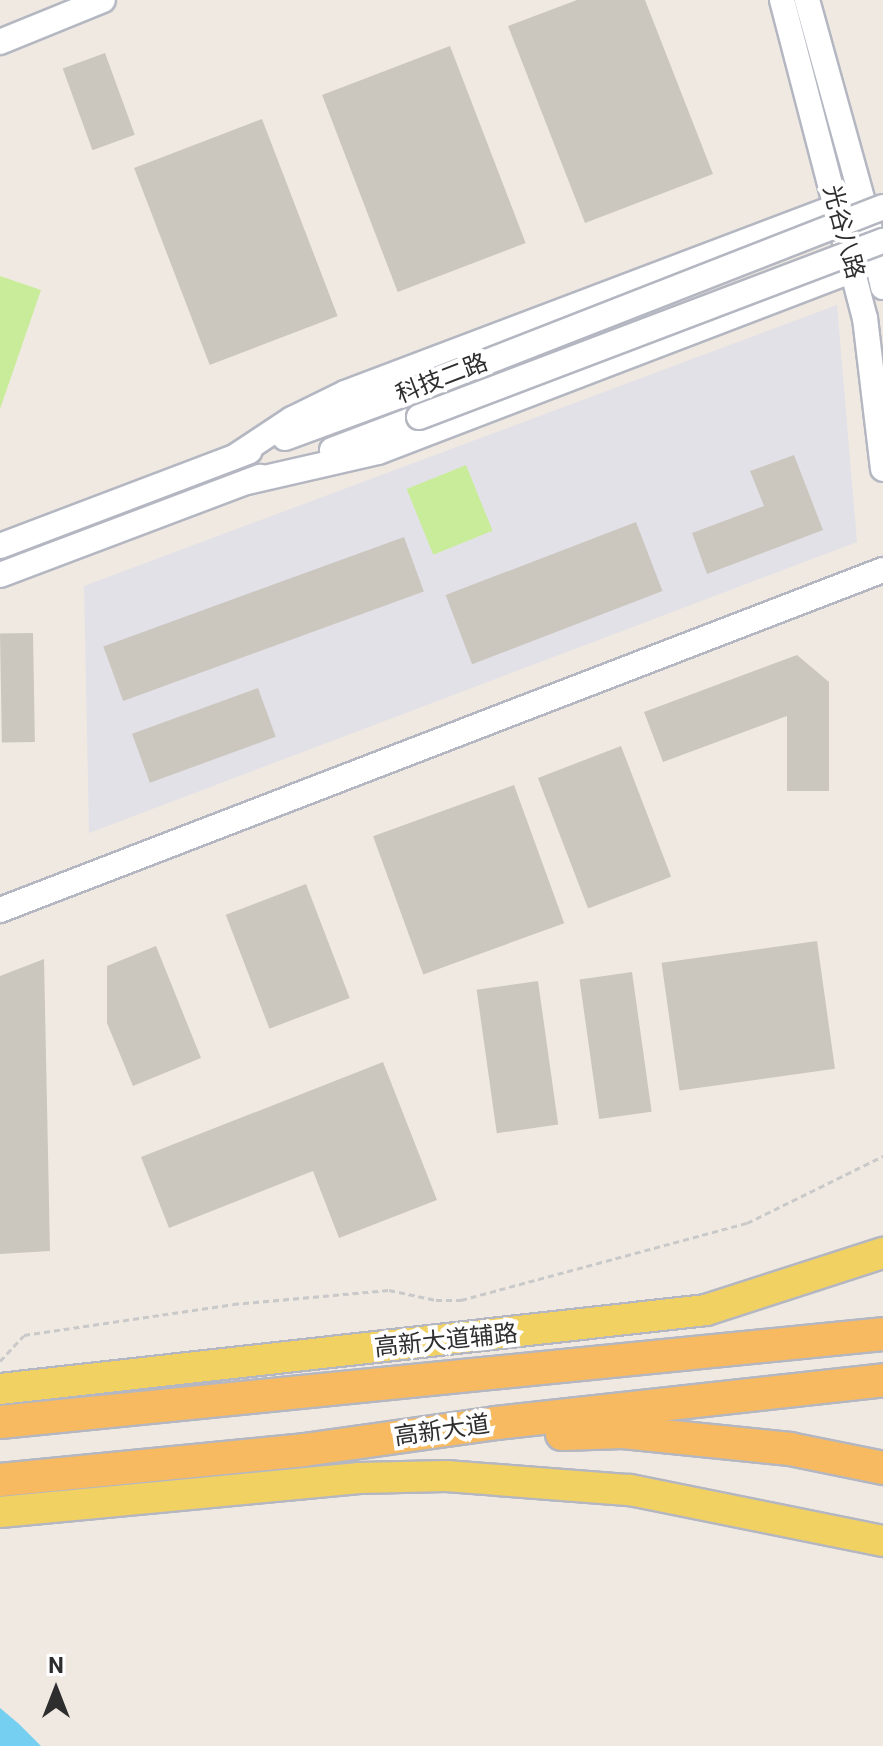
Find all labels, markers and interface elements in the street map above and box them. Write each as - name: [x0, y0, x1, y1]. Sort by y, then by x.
- street label: 光谷八路: [817, 182, 869, 282]
- street label: 科技二路: [392, 348, 492, 410]
- street label: 高新大道辅路: [373, 1319, 519, 1363]
- street label: 高新大道: [392, 1410, 492, 1452]
- north arrow: [16, 1650, 96, 1730]
- text: N: [48, 1653, 64, 1678]

